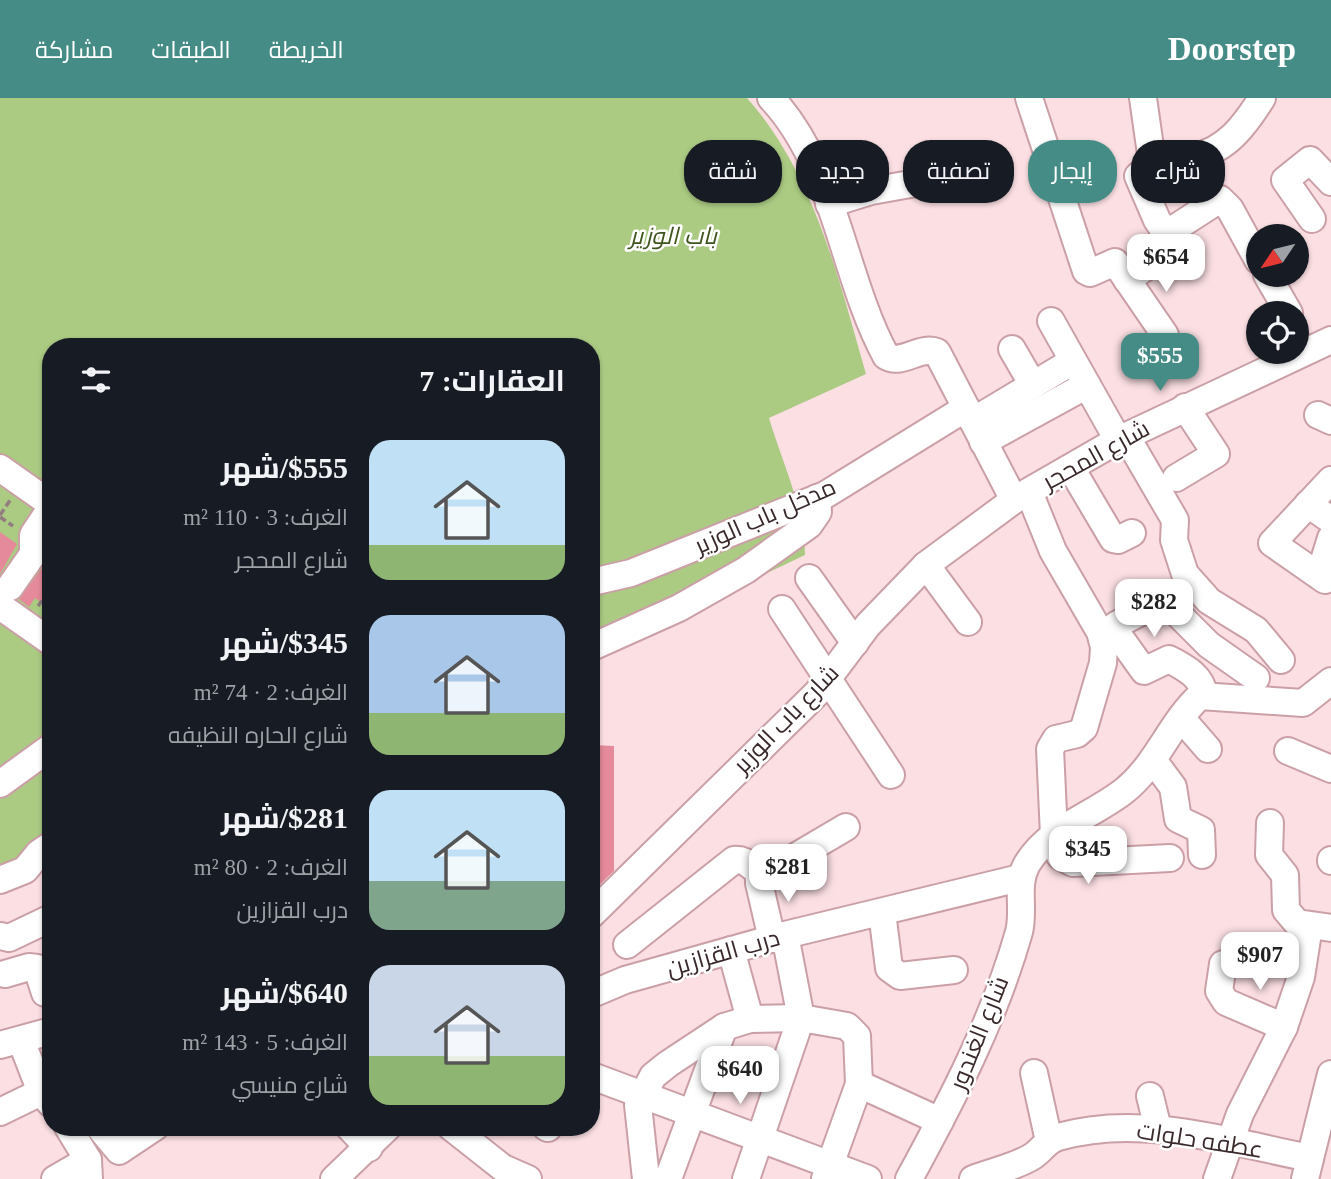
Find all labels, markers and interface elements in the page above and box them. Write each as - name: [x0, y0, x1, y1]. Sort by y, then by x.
- text: Doorstep: [1168, 31, 1296, 67]
- text: مشاركة: [35, 37, 113, 63]
- text: الطبقات: [151, 37, 231, 63]
- text: الخريطة: [269, 37, 344, 63]
- chip: شقة: [684, 140, 782, 203]
- chip: جديد: [796, 140, 889, 203]
- chip: تصفية: [903, 140, 1014, 203]
- chip: إيجار: [1028, 140, 1117, 203]
- chip: شراء: [1131, 140, 1225, 203]
- park label: باب الوزير: [626, 223, 718, 250]
- north arrow: [1246, 224, 1309, 287]
- map controls: [1246, 224, 1309, 364]
- pin: $654: [1125, 234, 1207, 294]
- text: $654: [1143, 244, 1189, 269]
- button: locate: [1246, 301, 1309, 364]
- pin: $555: [1119, 334, 1201, 393]
- text: $555: [1137, 343, 1183, 368]
- icon: filters: [77, 361, 115, 399]
- text: العقارات: 7: [419, 364, 565, 397]
- street label: شارع المحجر: [1036, 415, 1155, 499]
- text: $555/شهر: [221, 451, 348, 484]
- icon: home: [425, 468, 509, 552]
- street label: مدخل باب الوزير: [689, 473, 840, 560]
- text: الغرف: 3 · 110 m²: [183, 505, 348, 530]
- text: شارع المحجر: [235, 548, 348, 573]
- pin: $282: [1113, 580, 1195, 639]
- text: $282: [1131, 589, 1177, 614]
- text: $345/شهر: [221, 626, 348, 659]
- icon: home: [425, 643, 509, 727]
- street label: شارع باب الوزير: [727, 660, 846, 782]
- text: الغرف: 2 · 74 m²: [194, 680, 348, 705]
- text: شارع الحاره النظيفه: [168, 723, 348, 748]
- text: $281/شهر: [221, 801, 348, 834]
- icon: home: [425, 818, 509, 902]
- pin: $345: [1047, 826, 1129, 886]
- text: $345: [1065, 836, 1111, 861]
- pin: $281: [747, 844, 829, 904]
- text: $281: [765, 854, 811, 879]
- text: الغرف: 2 · 80 m²: [194, 855, 348, 880]
- text: درب القزازين: [237, 898, 348, 923]
- street label: درب القزازين: [664, 924, 783, 982]
- pin: $907: [1219, 932, 1301, 992]
- text: $907: [1237, 942, 1283, 967]
- street label: شارع الغندور: [944, 972, 1016, 1097]
- text: $640/شهر: [221, 976, 348, 1009]
- icon: home: [425, 993, 509, 1077]
- text: الغرف: 5 · 143 m²: [182, 1030, 348, 1055]
- pin: $640: [699, 1046, 781, 1106]
- text: $640: [717, 1056, 763, 1081]
- text: شارع منيسي: [232, 1073, 348, 1098]
- street label: عطفه حلوات: [1135, 1117, 1265, 1163]

